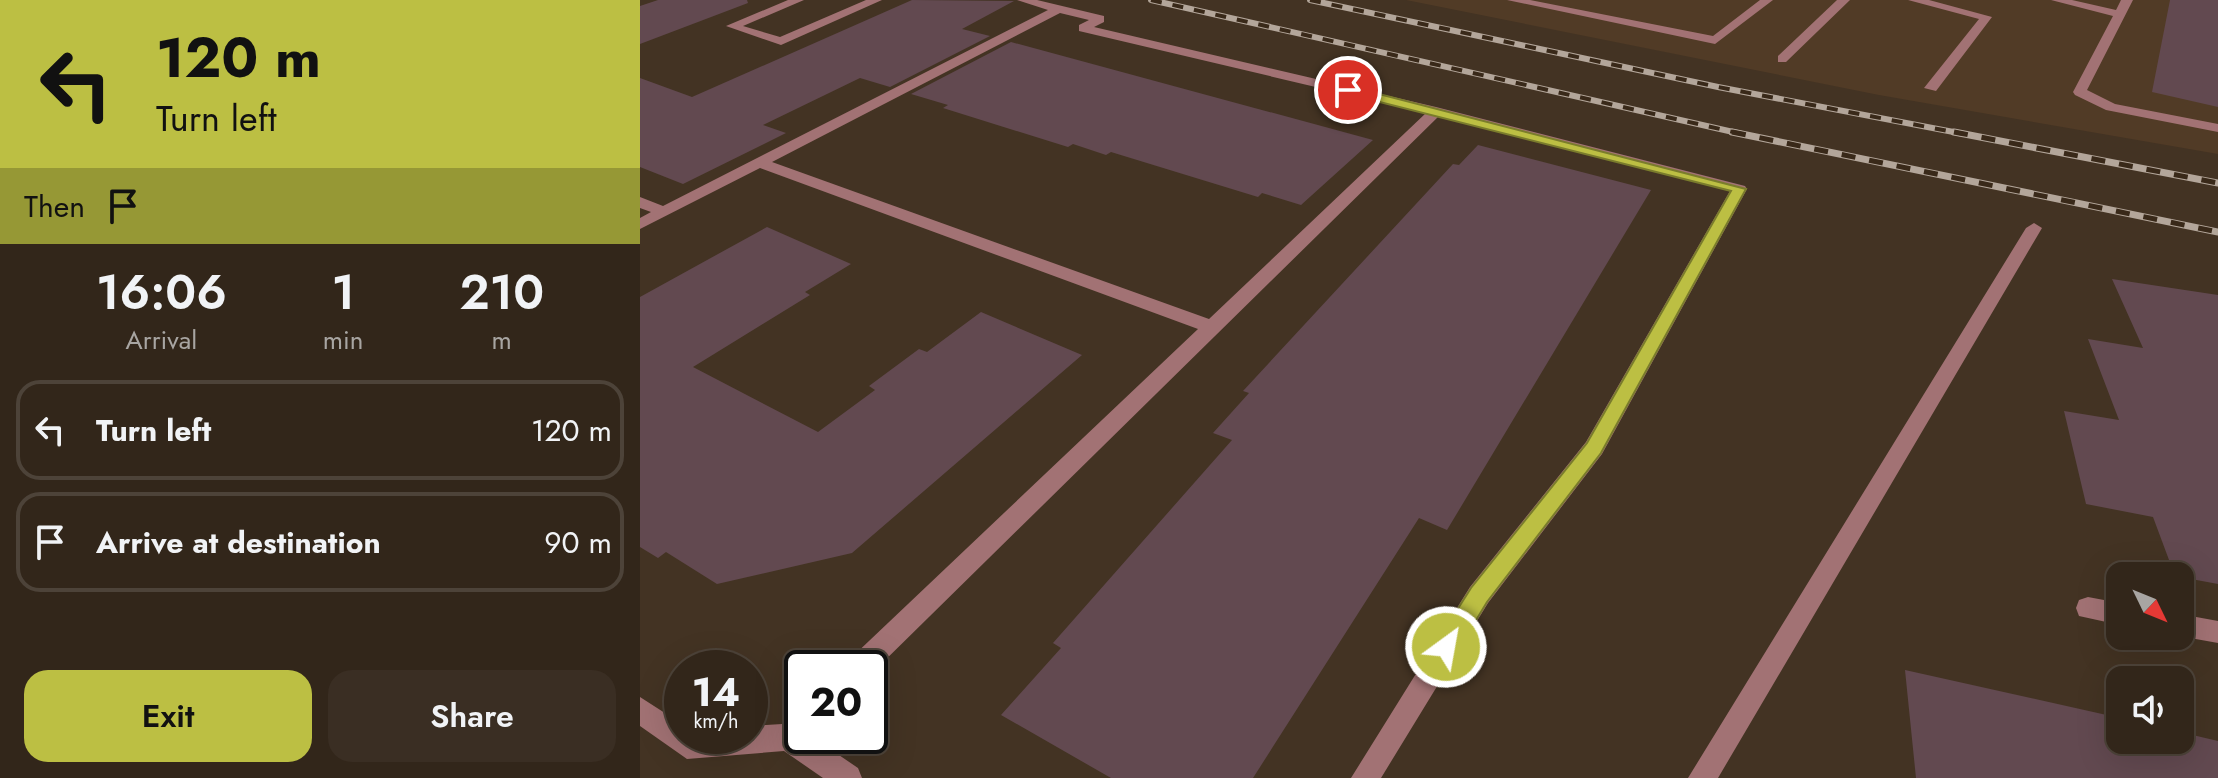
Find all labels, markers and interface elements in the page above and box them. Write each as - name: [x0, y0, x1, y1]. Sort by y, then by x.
- text: 120 m: [156, 17, 321, 98]
- icon: left: [24, 32, 128, 136]
- pin: [1314, 56, 1382, 124]
- icon: arrive: [1326, 68, 1370, 112]
- text: Turn left: [156, 92, 277, 144]
- icon: arrive: [101, 184, 145, 228]
- text: Then: [24, 185, 85, 228]
- text: 16:06: [96, 258, 227, 327]
- text: 1: [331, 258, 355, 327]
- text: 210: [459, 258, 544, 327]
- text: Arrival: [126, 321, 197, 359]
- text: min: [323, 321, 364, 359]
- text: m: [492, 321, 512, 359]
- icon: left: [28, 408, 72, 452]
- text: Turn left: [96, 409, 211, 452]
- text: 120 m: [531, 409, 612, 452]
- icon: arrive: [28, 520, 72, 564]
- text: Arrive at destination: [96, 521, 381, 564]
- text: 90 m: [544, 521, 612, 564]
- north arrow: [2106, 562, 2194, 650]
- map controls: [2106, 562, 2194, 754]
- position arrow: [1404, 605, 1488, 689]
- speed limit sign: 20: [784, 650, 888, 754]
- text: 14: [692, 663, 740, 721]
- button: sound: [2106, 666, 2194, 754]
- button: Exit: [24, 670, 312, 762]
- button: Share: [328, 670, 616, 762]
- text: km/h: [693, 707, 739, 736]

